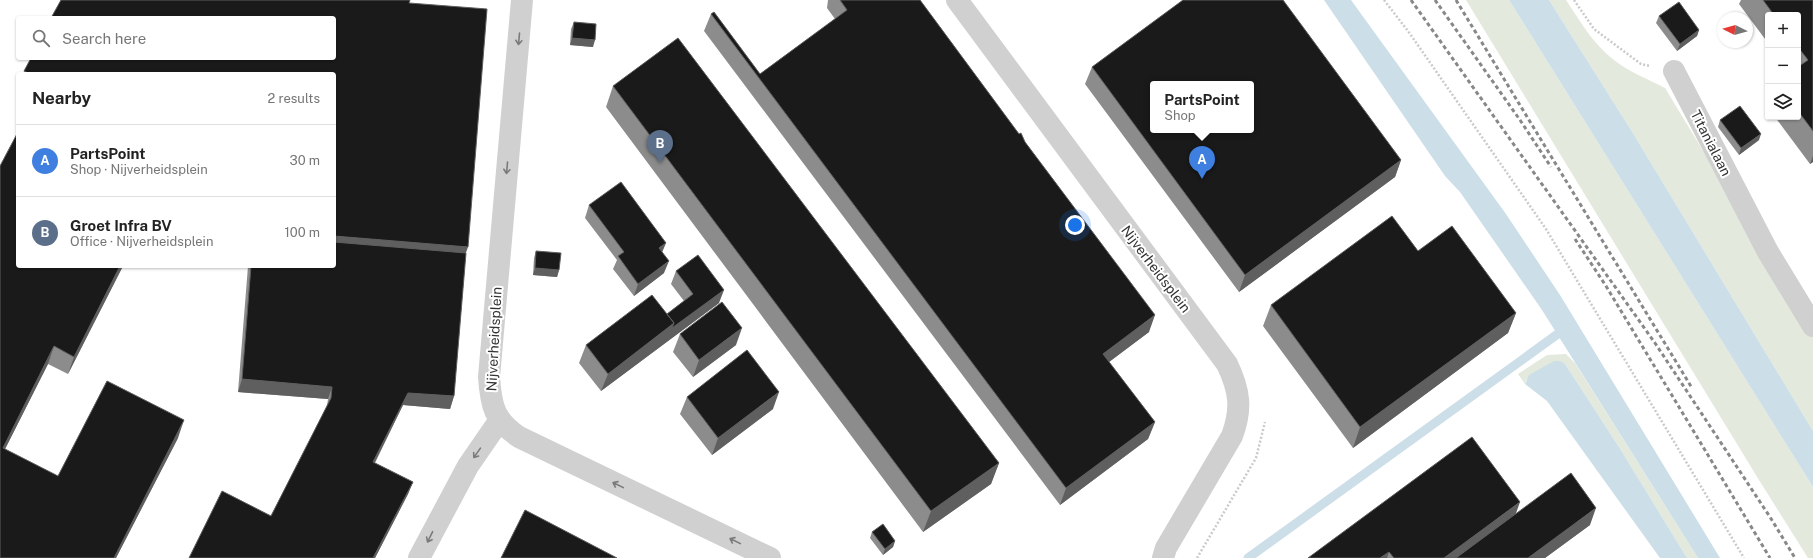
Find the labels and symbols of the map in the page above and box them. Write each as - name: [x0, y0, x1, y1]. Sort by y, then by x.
- north arrow: [1717, 12, 1753, 48]
- one-way arrow: [515, 32, 522, 45]
- street label: Titanialaan: [1688, 107, 1734, 179]
- pin: B: [647, 130, 673, 163]
- pin: A: [1189, 146, 1215, 179]
- one-way arrow: [504, 161, 511, 174]
- your location: [1065, 215, 1085, 235]
- street label: Nijverheidsplein: [1118, 222, 1194, 316]
- street label: Nijverheidsplein: [483, 286, 505, 392]
- one-way arrow: [473, 448, 481, 459]
- one-way arrow: [612, 481, 624, 488]
- one-way arrow: [426, 531, 433, 543]
- one-way arrow: [729, 537, 741, 544]

